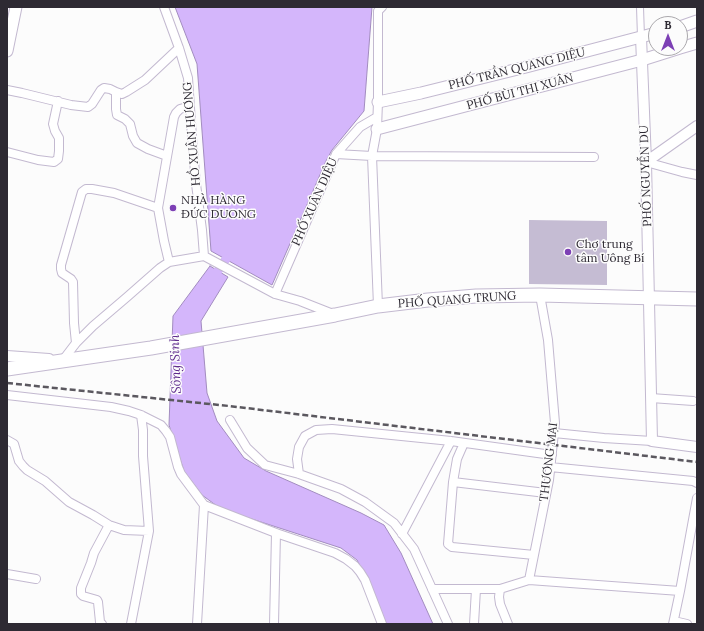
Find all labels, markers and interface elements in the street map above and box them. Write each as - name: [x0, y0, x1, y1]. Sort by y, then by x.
- north arrow: [648, 16, 688, 56]
- text: B: [664, 18, 672, 32]
- street label: PHỐ TRẦN QUANG DIỆU: [447, 45, 587, 93]
- street label: PHỐ BÙI THỊ XUÂN: [465, 71, 575, 113]
- street label: HỒ XUÂN HƯƠNG: [180, 81, 204, 187]
- street label: PHỐ NGUYỄN DU: [637, 125, 655, 227]
- street label: PHỐ XUÂN DIỆU: [289, 156, 341, 248]
- place label: NHÀ HÀNG ĐỨC DUONG: [181, 194, 256, 222]
- marker: NHÀ HÀNG ĐỨC DUONG: [168, 203, 178, 213]
- place label: Chợ trung tâm Uông Bí: [576, 238, 644, 266]
- marker: Chợ trung tâm Uông Bí: [563, 247, 573, 257]
- street label: PHỐ QUANG TRUNG: [397, 289, 517, 311]
- water label: Sông Sinh: [167, 334, 185, 394]
- street label: THƯƠNG MẠI: [537, 422, 561, 502]

